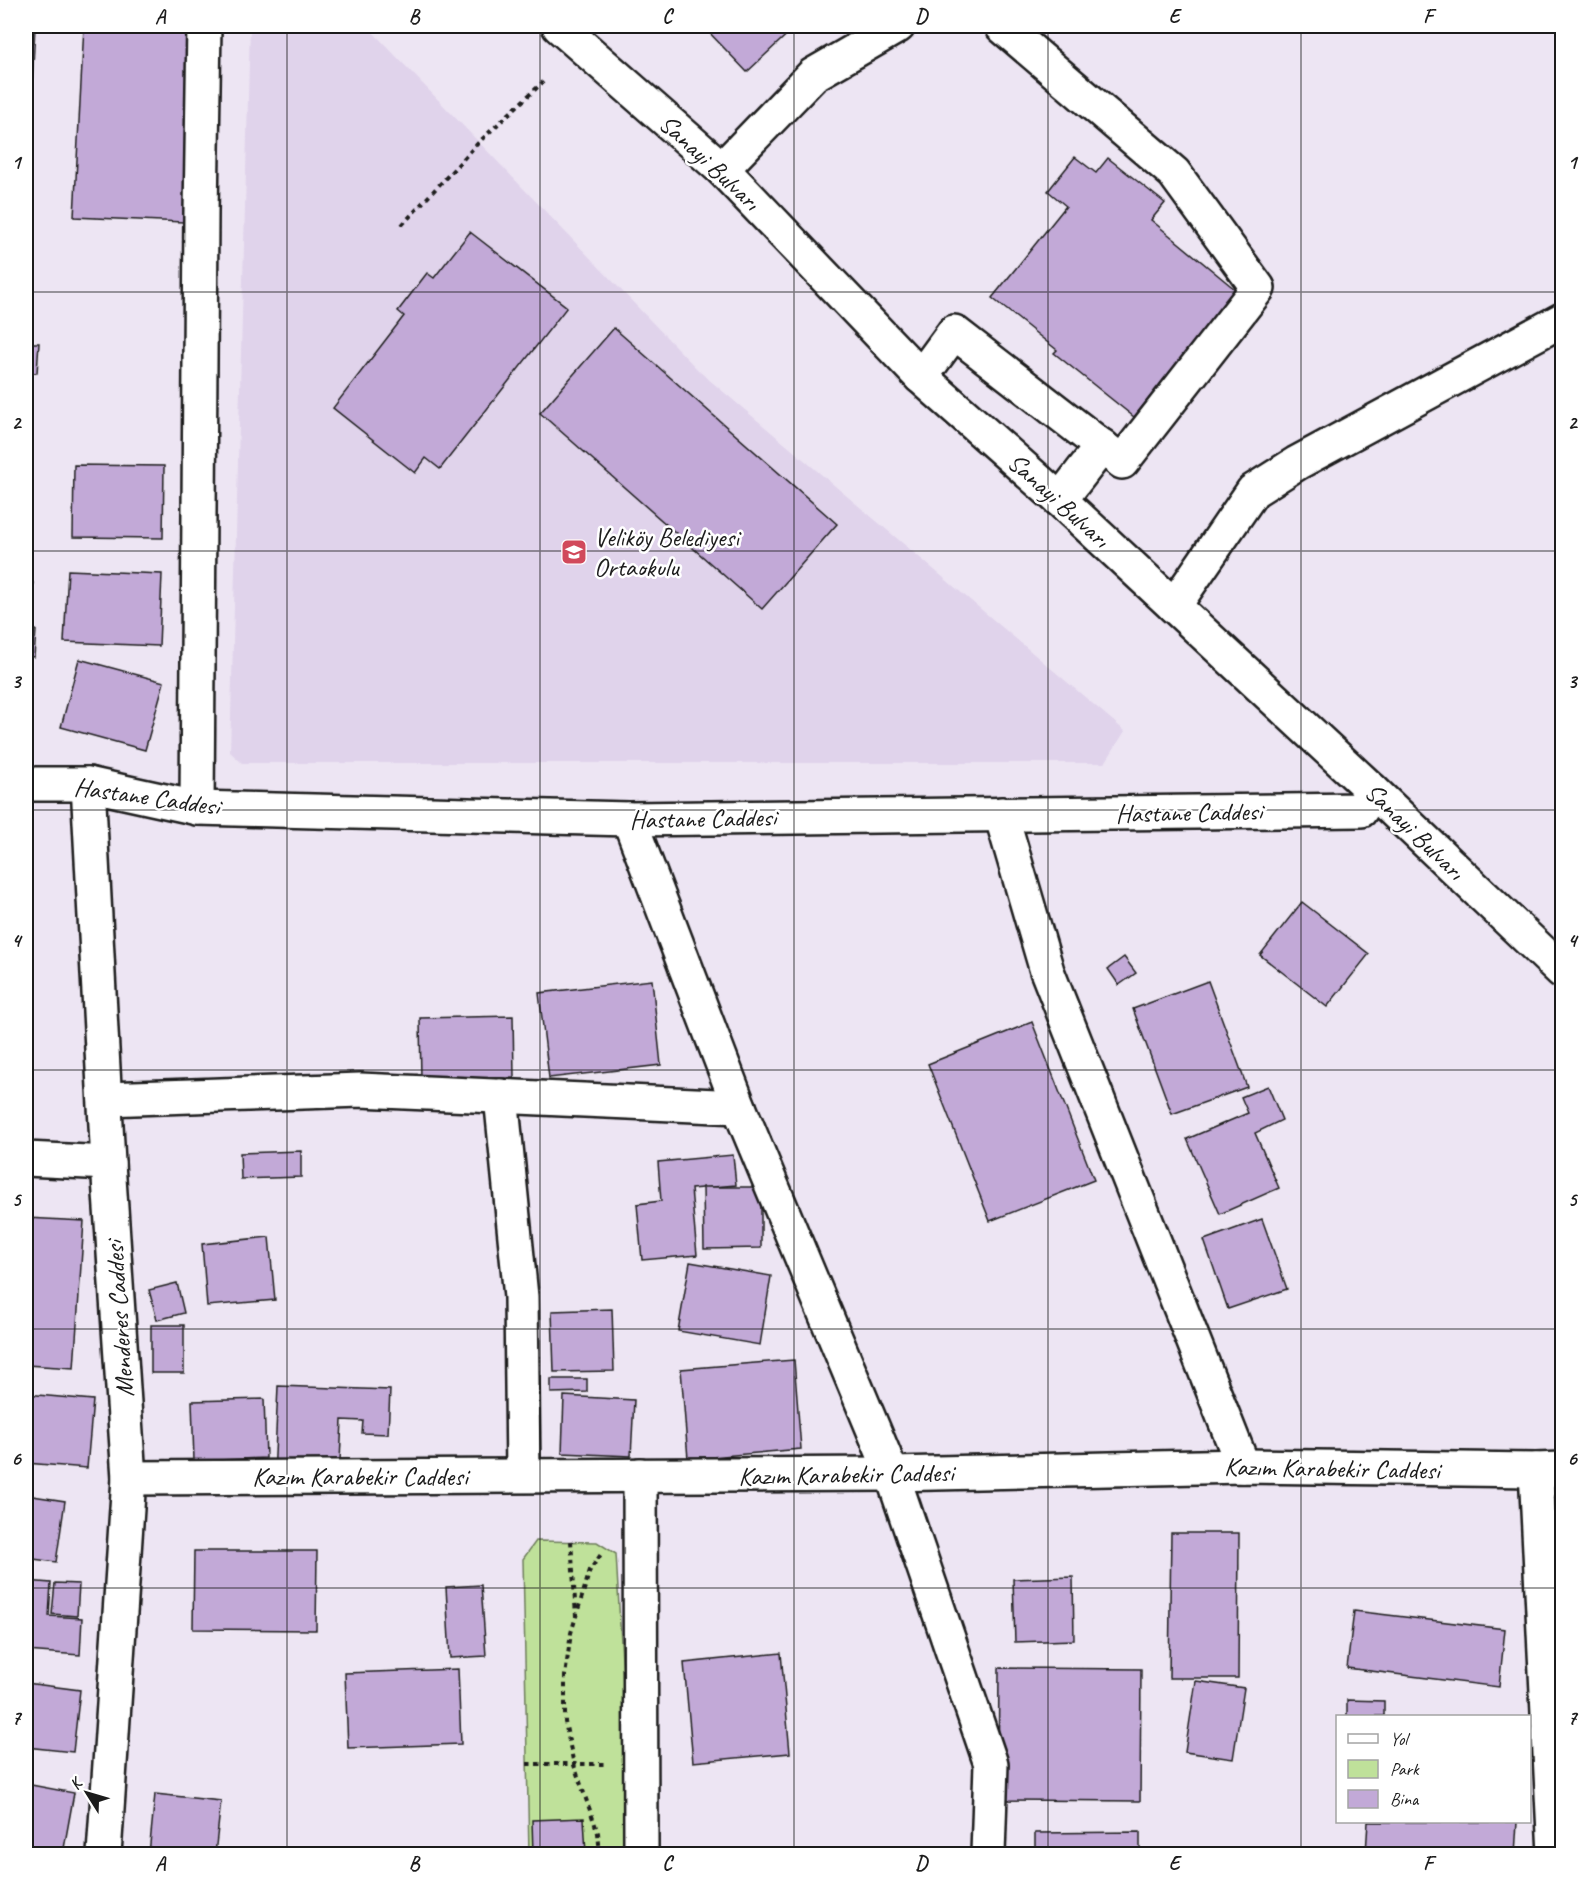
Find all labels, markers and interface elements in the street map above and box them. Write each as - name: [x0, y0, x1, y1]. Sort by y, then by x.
- text: A: [155, 4, 167, 29]
- text: B: [409, 4, 421, 29]
- text: C: [662, 4, 674, 29]
- text: D: [915, 4, 929, 29]
- text: E: [1169, 4, 1183, 29]
- text: F: [1423, 4, 1437, 29]
- street label: Sanayi Bulvarı: [652, 107, 768, 218]
- text: 1: [12, 150, 23, 175]
- text: 1: [1568, 150, 1579, 175]
- text: 2: [12, 410, 23, 435]
- text: 2: [1568, 410, 1579, 435]
- street label: Sanayi Bulvarı: [1001, 446, 1118, 556]
- place label: Veliköy Belediyesi Ortaokulu: [594, 521, 742, 584]
- school or university icon: Veliköy Belediyesi Ortaokulu: [559, 537, 589, 567]
- text: 3: [12, 669, 23, 694]
- text: 3: [1568, 669, 1579, 694]
- street label: Hastane Caddesi: [72, 770, 225, 823]
- street label: Sanayi Bulvarı: [1358, 775, 1472, 888]
- street label: Hastane Caddesi: [1115, 795, 1266, 830]
- street label: Hastane Caddesi: [629, 801, 780, 836]
- text: 4: [12, 928, 24, 953]
- text: 4: [1568, 928, 1580, 953]
- text: 5: [12, 1187, 23, 1212]
- text: 5: [1568, 1187, 1579, 1212]
- street label: Menderes Caddesi: [97, 1237, 141, 1398]
- text: 6: [11, 1446, 22, 1471]
- text: 6: [1567, 1446, 1578, 1471]
- street label: Kazım Karabekir Caddesi: [1224, 1450, 1443, 1487]
- street label: Kazım Karabekir Caddesi: [738, 1456, 957, 1493]
- street label: Kazım Karabekir Caddesi: [252, 1460, 471, 1493]
- text: 7: [12, 1705, 23, 1730]
- text: 7: [1568, 1705, 1579, 1730]
- legend: [1336, 1715, 1531, 1823]
- text: Yol: [1390, 1728, 1410, 1750]
- text: Park: [1390, 1758, 1420, 1780]
- north arrow: [57, 1763, 117, 1823]
- text: K: [65, 1772, 89, 1794]
- text: Bina: [1390, 1788, 1420, 1810]
- text: A: [155, 1851, 167, 1876]
- text: B: [409, 1851, 421, 1876]
- text: C: [662, 1851, 674, 1876]
- text: D: [915, 1851, 929, 1876]
- text: E: [1169, 1851, 1183, 1876]
- text: F: [1423, 1851, 1437, 1876]

